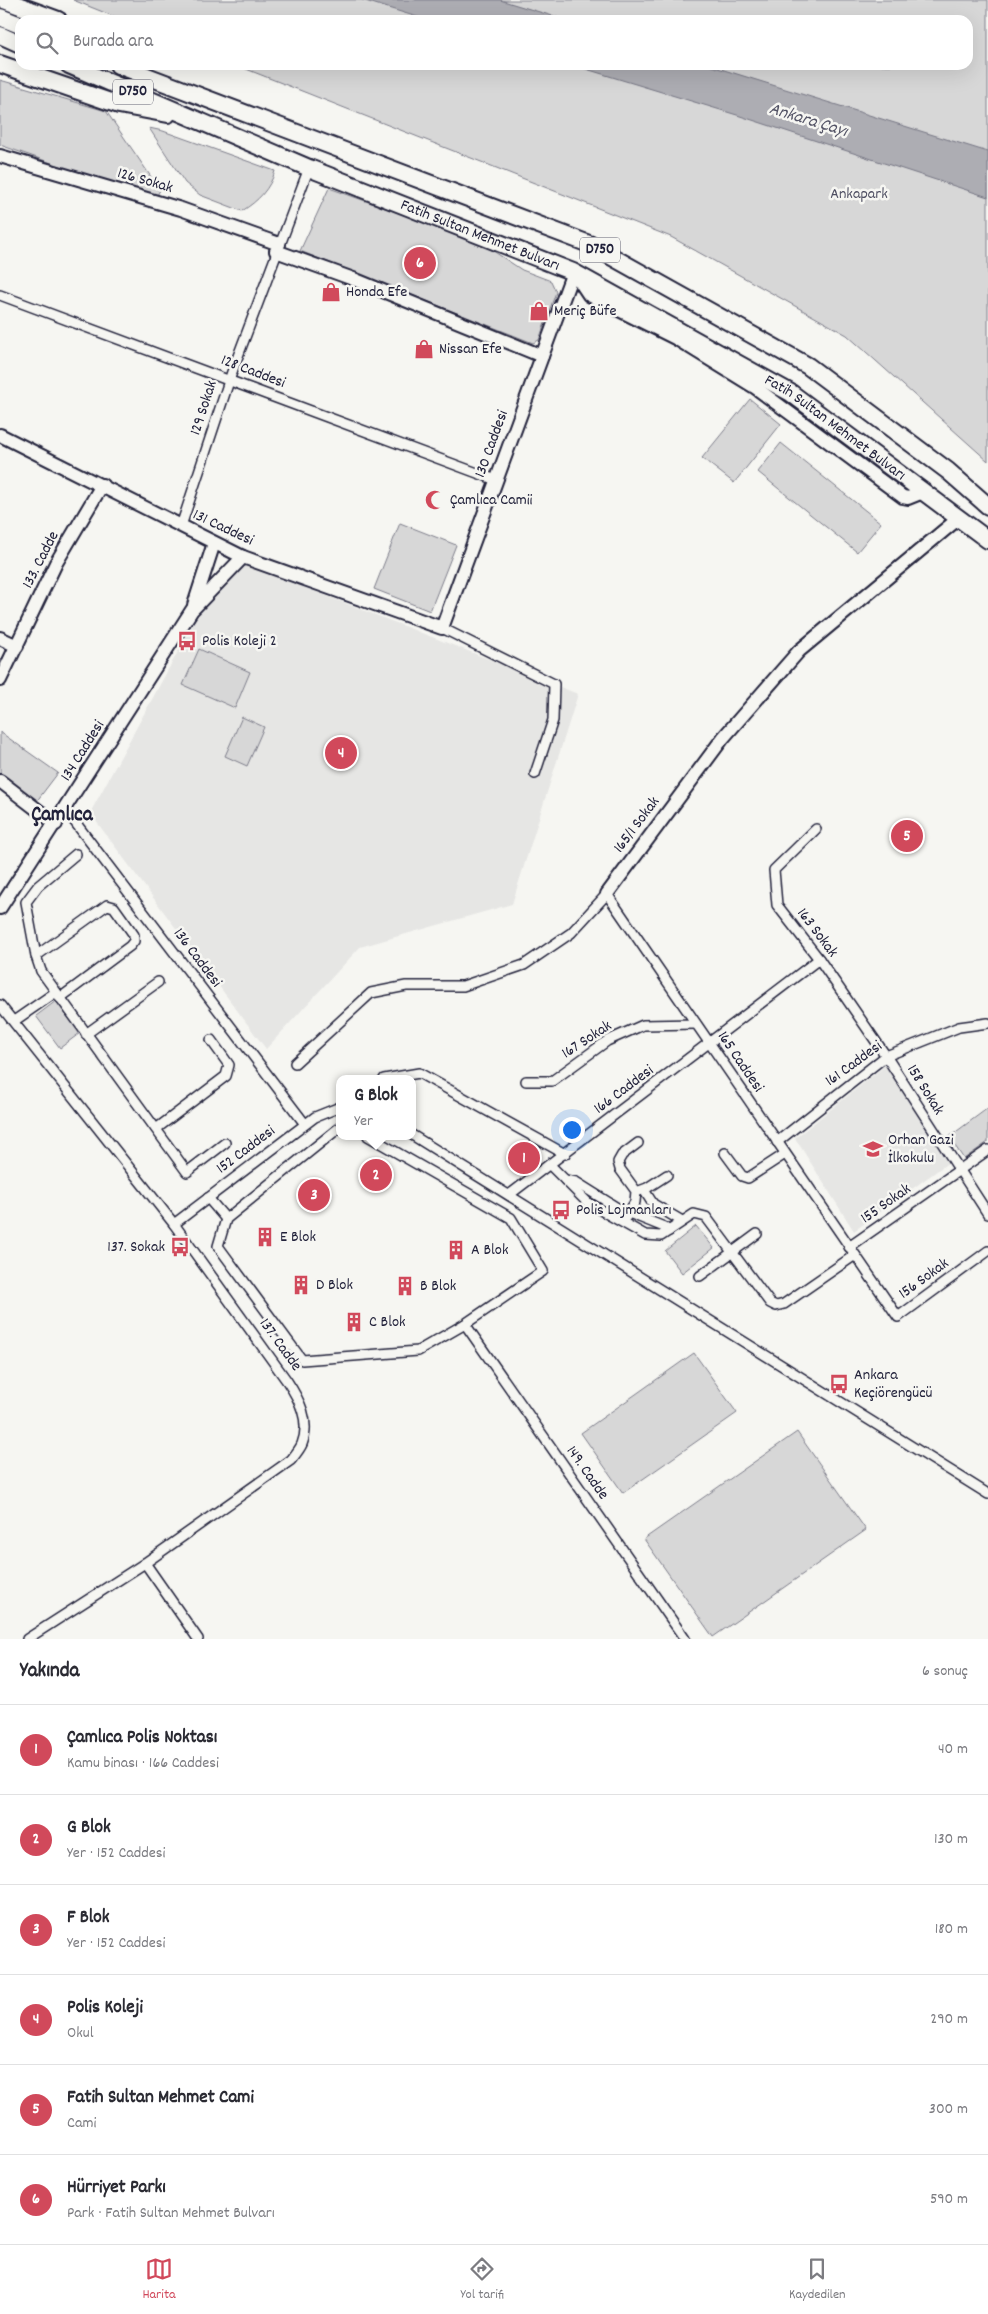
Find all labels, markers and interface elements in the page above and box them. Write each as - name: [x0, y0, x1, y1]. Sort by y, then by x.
- search box: [15, 15, 973, 70]
- icon: search: [33, 29, 61, 57]
- text: Burada ara: [73, 29, 153, 56]
- road number: D750: [113, 80, 153, 104]
- water label: Ankara Çayı: [766, 97, 852, 145]
- street label: 126 Sokak: [115, 162, 175, 200]
- park label: Ankapark: [830, 183, 888, 206]
- street label: Fatih Sultan Mehmet Bulvarı: [397, 194, 563, 277]
- road number: D750: [580, 238, 620, 262]
- pin: 6: [404, 244, 436, 282]
- shop icon: Honda Efe: [320, 281, 342, 303]
- place label: Honda Efe: [346, 281, 407, 304]
- shop icon: Meriç Büfe: [528, 300, 550, 322]
- place label: Meriç Büfe: [554, 300, 617, 323]
- shop icon: Nissan Efe: [413, 338, 435, 360]
- place label: Nissan Efe: [439, 338, 502, 361]
- street label: 128 Caddesi: [217, 349, 289, 395]
- street label: Fatih Sultan Mehmet Bulvarı: [760, 369, 911, 486]
- street label: 129 Sokak: [184, 378, 224, 438]
- street label: 130 Caddesi: [469, 407, 515, 481]
- mosque icon: Çamlıca Camii: [424, 489, 446, 511]
- place label: Çamlıca Camii: [450, 489, 533, 512]
- street label: 131 Caddesi: [189, 504, 257, 552]
- street label: 133. Cadde: [17, 527, 65, 593]
- bus stop icon: Polis Koleji 2: [176, 630, 198, 652]
- place label: Polis Koleji 2: [202, 630, 277, 653]
- street label: 134 Caddesi: [55, 716, 111, 786]
- pin: 4: [325, 734, 357, 772]
- street label: 165/1 Sokak: [608, 792, 666, 858]
- district label: Çamlıca: [31, 801, 94, 831]
- pin: 5: [891, 817, 923, 855]
- street label: 163 Sokak: [791, 903, 843, 963]
- street label: 136 Caddesi: [167, 923, 227, 993]
- street label: 167 Sokak: [557, 1015, 617, 1065]
- street label: 165 Caddesi: [711, 1027, 769, 1097]
- street label: 161 Caddesi: [821, 1035, 887, 1093]
- street label: 166 Caddesi: [589, 1060, 659, 1120]
- street label: 158 Sokak: [900, 1060, 950, 1120]
- popup: [336, 1075, 416, 1140]
- text: G Blok: [354, 1083, 398, 1110]
- text: Yer: [354, 1110, 373, 1133]
- your location: [559, 1117, 585, 1143]
- street label: 152 Caddesi: [212, 1120, 280, 1180]
- place label: Orhan Gazi İlkokulu: [888, 1129, 954, 1170]
- school or university icon: Orhan Gazi İlkokulu: [862, 1138, 884, 1160]
- pin: 1: [508, 1139, 540, 1177]
- pin: 2: [360, 1156, 392, 1194]
- pin: 3: [298, 1176, 330, 1214]
- street label: 155 Sokak: [856, 1178, 916, 1230]
- bus stop icon: Polis Lojmanları: [550, 1199, 572, 1221]
- place label: Polis Lojmanları: [576, 1199, 672, 1222]
- building icon: E Blok: [254, 1226, 276, 1248]
- place label: E Blok: [280, 1226, 316, 1249]
- place label: 137. Sokak: [107, 1236, 165, 1259]
- bus stop icon: 137. Sokak: [169, 1236, 191, 1258]
- building icon: A Blok: [445, 1239, 467, 1261]
- place label: A Blok: [471, 1239, 508, 1262]
- street label: 156 Sokak: [894, 1253, 954, 1305]
- building icon: D Blok: [290, 1274, 312, 1296]
- place label: D Blok: [316, 1274, 353, 1297]
- building icon: B Blok: [394, 1275, 416, 1297]
- place label: B Blok: [420, 1275, 456, 1298]
- building icon: C Blok: [343, 1311, 365, 1333]
- place label: C Blok: [369, 1311, 406, 1334]
- street label: 137. Cadde: [253, 1314, 307, 1376]
- place label: Ankara Keçiörengücü: [854, 1364, 933, 1405]
- bus stop icon: Ankara Keçiörengücü: [828, 1373, 850, 1395]
- street label: 149. Cadde: [560, 1441, 614, 1505]
- text: Yakında: [20, 1657, 79, 1687]
- text: 6 sonuç: [922, 1660, 968, 1683]
- text: Çamlıca Polis Noktası: [67, 1725, 217, 1752]
- text: 1: [34, 1738, 38, 1761]
- text: 40 m: [938, 1738, 968, 1761]
- text: Kamu binası · 166 Caddesi: [67, 1752, 219, 1775]
- text: G Blok: [67, 1815, 111, 1842]
- text: 2: [33, 1828, 40, 1851]
- text: 130 m: [934, 1828, 968, 1851]
- text: Yer · 152 Caddesi: [67, 1842, 166, 1865]
- text: F Blok: [67, 1905, 110, 1932]
- text: 3: [32, 1918, 40, 1941]
- text: 180 m: [935, 1918, 968, 1941]
- text: Yer · 152 Caddesi: [67, 1932, 166, 1955]
- text: Polis Koleji: [67, 1995, 143, 2022]
- text: 4: [33, 2008, 39, 2031]
- text: 290 m: [930, 2008, 968, 2031]
- text: Okul: [67, 2022, 93, 2045]
- text: Fatih Sultan Mehmet Cami: [67, 2085, 254, 2112]
- text: 5: [32, 2098, 40, 2121]
- text: 300 m: [929, 2098, 968, 2121]
- text: Cami: [67, 2112, 96, 2135]
- text: Hürriyet Parkı: [67, 2175, 166, 2202]
- text: 6: [32, 2188, 40, 2211]
- text: 590 m: [930, 2188, 968, 2211]
- text: Park · Fatih Sultan Mehmet Bulvarı: [67, 2202, 275, 2225]
- tab: Harita: [142, 2255, 176, 2305]
- tab: Yol tarifi: [460, 2255, 504, 2305]
- tab: Kaydedilen: [789, 2255, 846, 2305]

